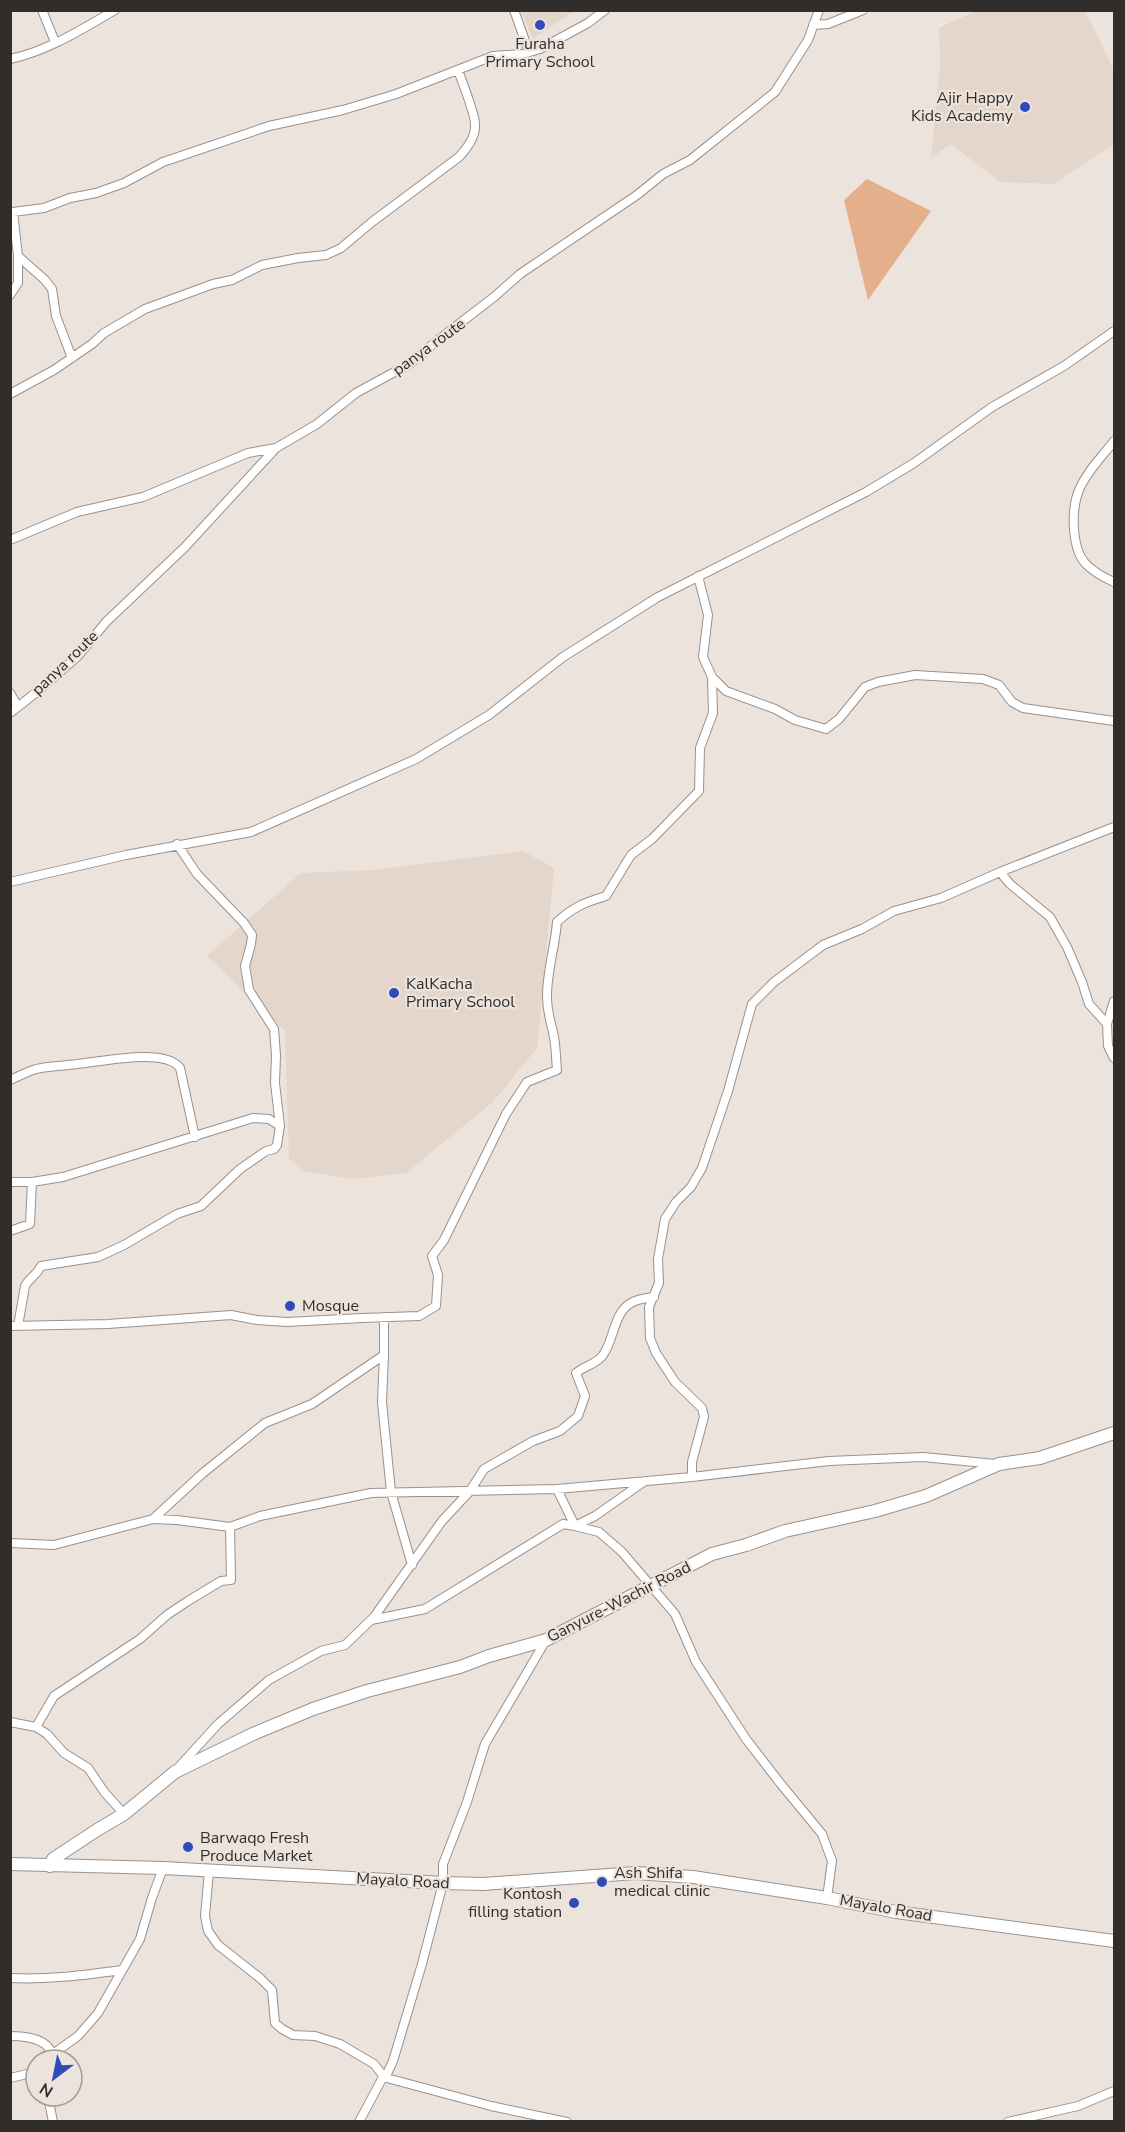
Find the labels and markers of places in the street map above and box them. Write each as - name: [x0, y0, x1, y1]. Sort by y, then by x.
- marker: Furaha Primary School: [533, 18, 547, 32]
- place label: Furaha Primary School: [486, 33, 595, 73]
- place label: Ajir Happy Kids Academy: [911, 87, 1014, 127]
- marker: Ajir Happy Kids Academy: [1018, 100, 1032, 114]
- place label: KalKacha Primary School: [406, 973, 515, 1013]
- marker: KalKacha Primary School: [387, 986, 401, 1000]
- place label: Mosque: [302, 1295, 359, 1317]
- marker: Mosque: [283, 1299, 297, 1313]
- place label: Barwaqo Fresh Produce Market: [200, 1827, 313, 1867]
- marker: Barwaqo Fresh Produce Market: [181, 1840, 195, 1854]
- place label: Ash Shifa medical clinic: [614, 1862, 711, 1902]
- marker: Ash Shifa medical clinic: [595, 1875, 609, 1889]
- place label: Kontosh filling station: [468, 1883, 562, 1923]
- marker: Kontosh filling station: [567, 1896, 581, 1910]

